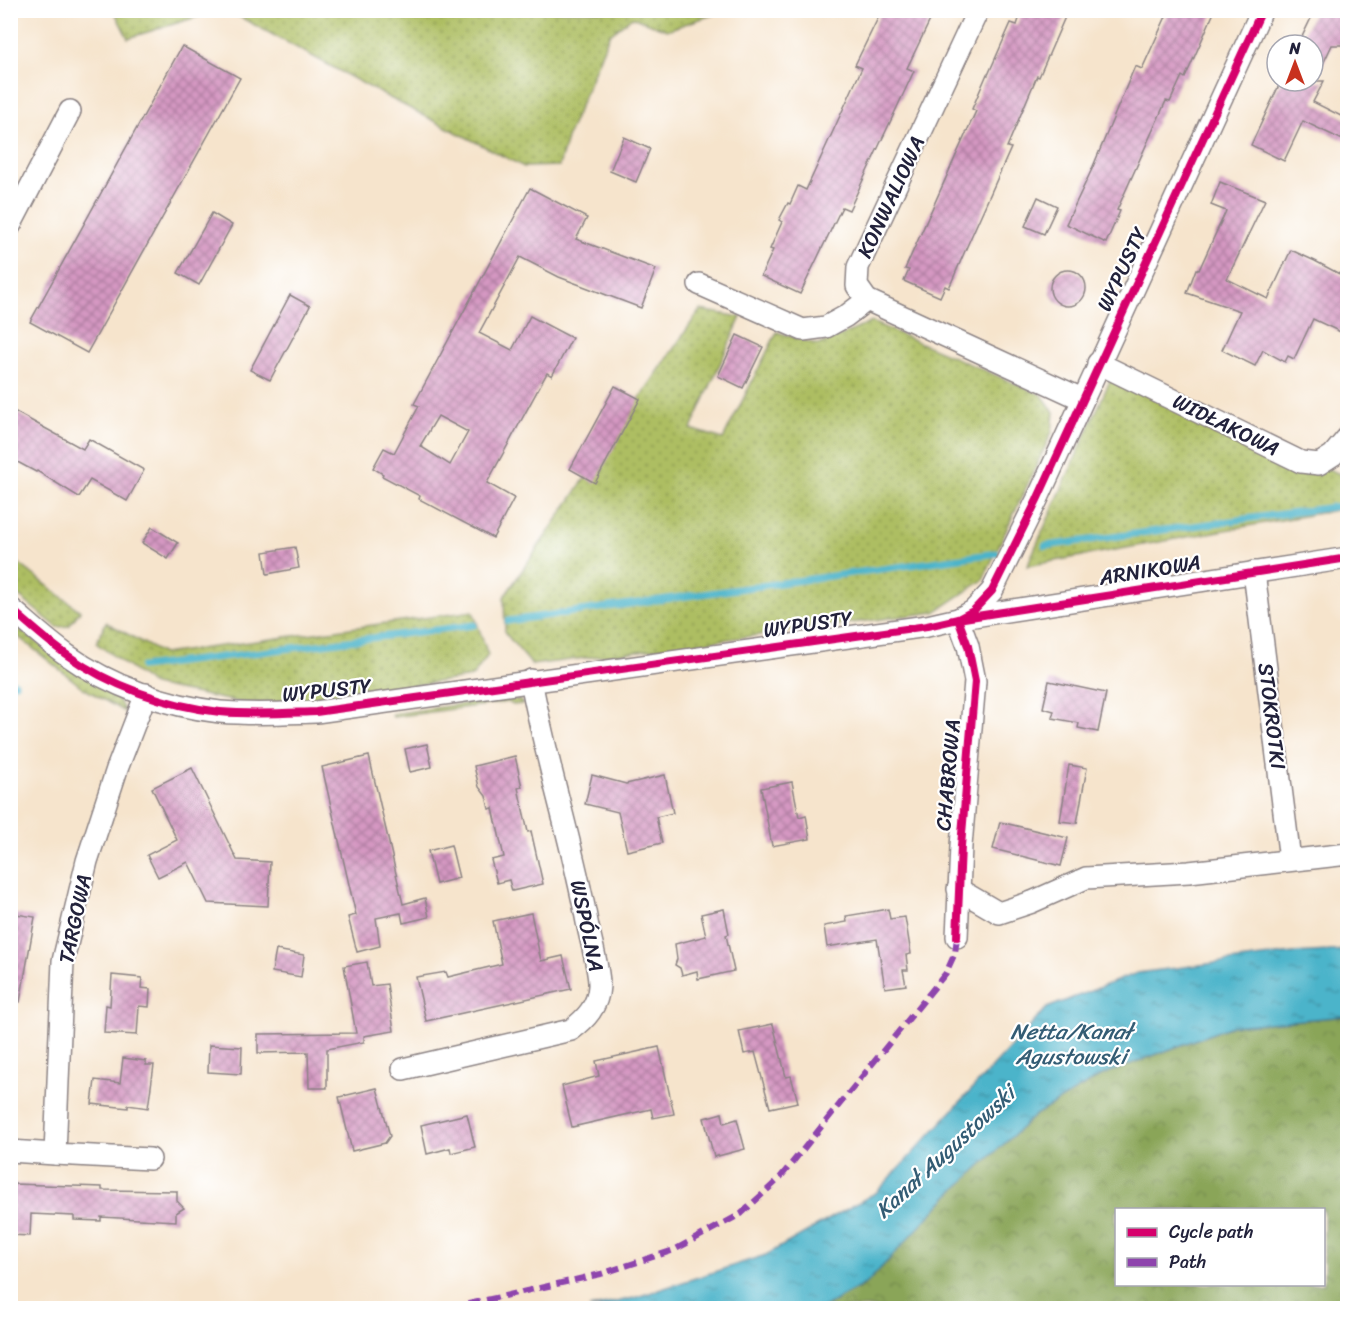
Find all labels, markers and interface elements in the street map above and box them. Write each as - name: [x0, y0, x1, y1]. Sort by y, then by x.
- north arrow: [1265, 33, 1325, 93]
- text: N: [1288, 34, 1301, 63]
- street label: KONWALIOWA: [846, 129, 936, 265]
- street label: WYPUSTY: [1086, 220, 1158, 318]
- street label: WIDŁAKOWA: [1166, 383, 1286, 467]
- street label: ARNIKOWA: [1096, 543, 1203, 597]
- street label: WYPUSTY: [761, 599, 855, 649]
- street label: STOKROTKI: [1247, 660, 1297, 772]
- street label: WYPUSTY: [280, 666, 374, 714]
- street label: CHABROWA: [924, 718, 972, 832]
- street label: TARGOWA: [47, 871, 103, 967]
- street label: WSPÓLNA: [559, 876, 615, 976]
- water label: Netta/Kanał Agustowski: [1010, 1012, 1136, 1076]
- water label: Kanał Augustowski: [865, 1073, 1027, 1228]
- legend: [1115, 1208, 1325, 1286]
- text: Cycle path: [1169, 1216, 1253, 1248]
- text: Path: [1169, 1246, 1206, 1278]

